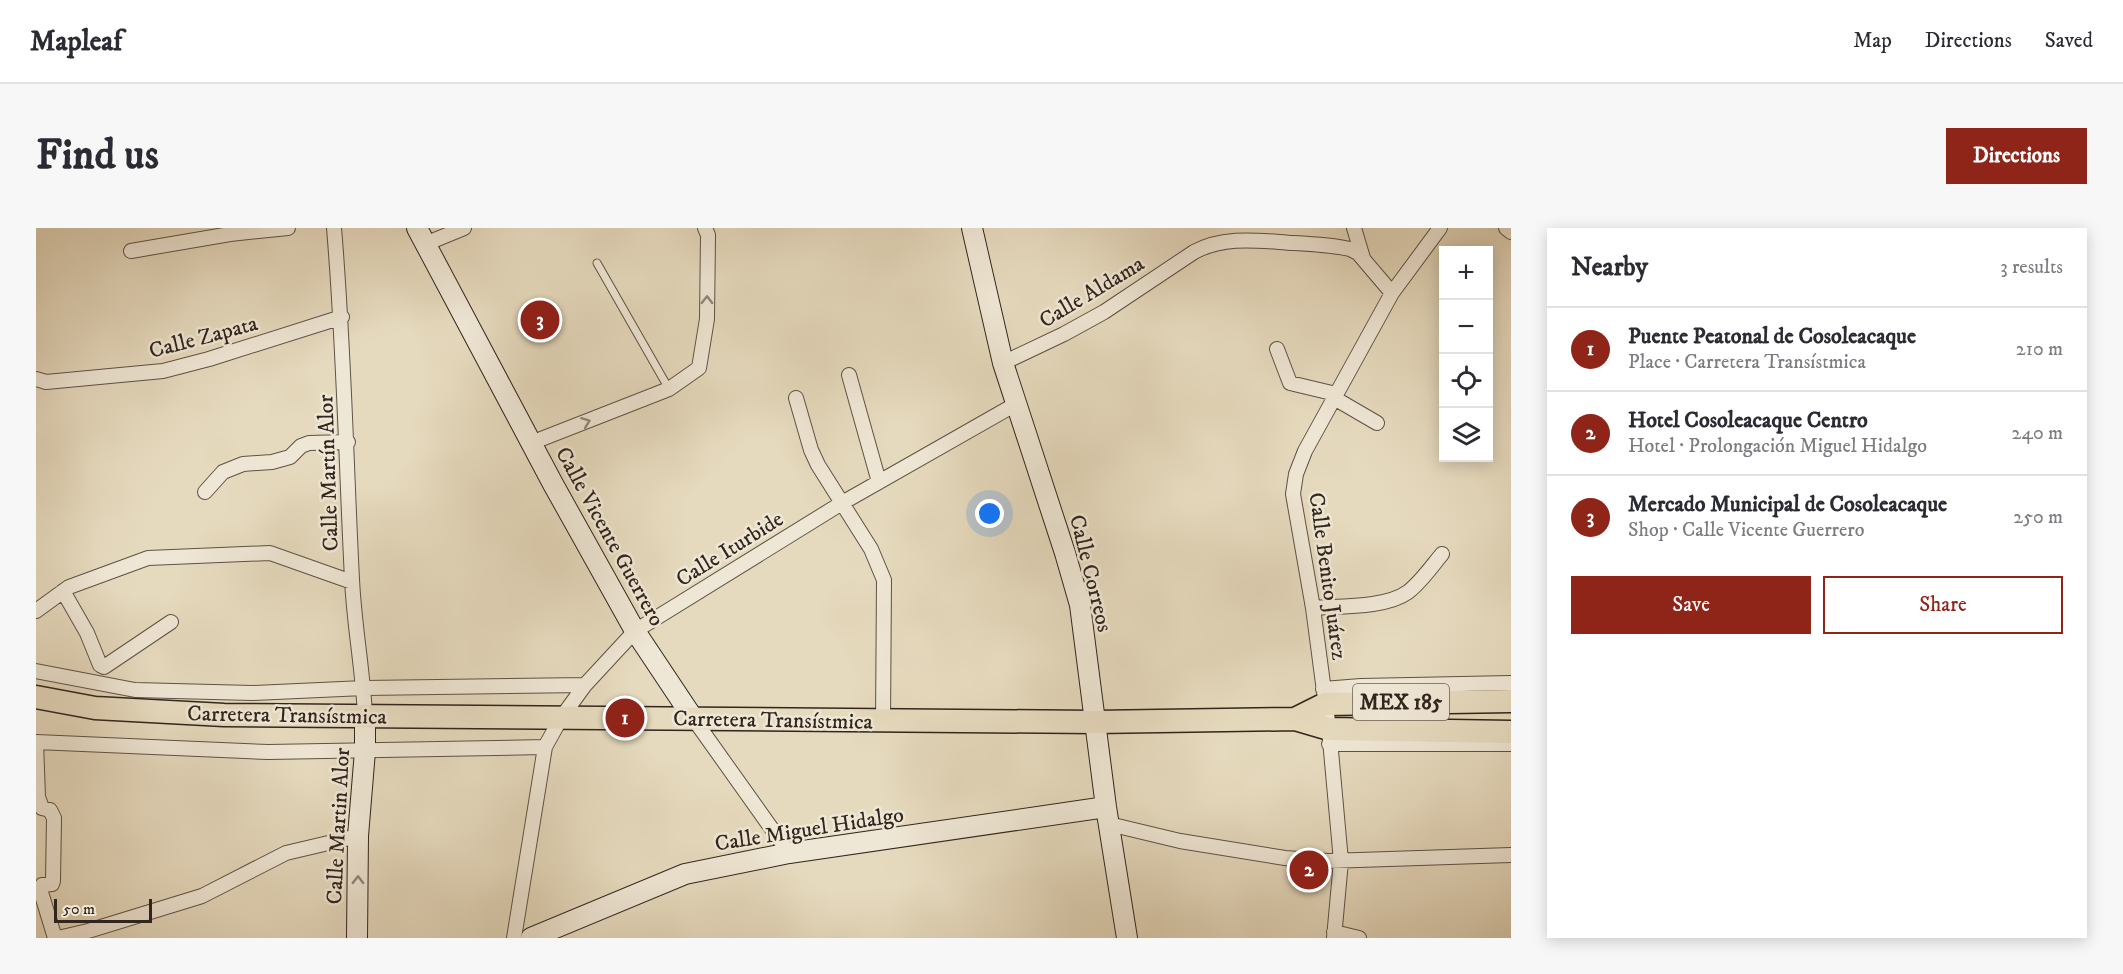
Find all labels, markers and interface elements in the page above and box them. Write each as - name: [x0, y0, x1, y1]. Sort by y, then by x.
- text: Mapleaf: [30, 24, 122, 59]
- text: Map: [1853, 28, 1892, 54]
- text: Directions: [1925, 28, 2012, 54]
- text: Saved: [2045, 28, 2093, 54]
- button: Directions: [1946, 128, 2087, 184]
- text: Find us: [36, 130, 159, 182]
- map controls: [1439, 246, 1493, 462]
- button: +: [1439, 246, 1493, 300]
- street label: Calle Aldama: [1034, 250, 1150, 334]
- text: Nearby: [1571, 251, 1648, 284]
- text: 3 results: [2000, 255, 2063, 280]
- one-way arrow: [701, 295, 713, 304]
- pin: 3: [520, 298, 560, 343]
- button: −: [1439, 300, 1493, 354]
- street label: Calle Zapata: [146, 310, 261, 365]
- text: Puente Peatonal de Cosoleacaque: [1628, 323, 1916, 350]
- text: 1: [1587, 337, 1594, 362]
- text: 210 m: [2016, 337, 2063, 362]
- text: Place · Carretera Transístmica: [1628, 350, 1866, 375]
- button: locate: [1439, 354, 1493, 408]
- street label: Calle Martín Alor: [312, 393, 345, 552]
- text: Hotel Cosoleacaque Centro: [1628, 407, 1868, 434]
- button: layers: [1439, 408, 1493, 462]
- one-way arrow: [580, 416, 590, 429]
- text: 2: [1586, 421, 1595, 446]
- text: 240 m: [2012, 421, 2063, 446]
- text: Hotel · Prolongación Miguel Hidalgo: [1628, 434, 1927, 459]
- street label: Calle Vicente Guerrero: [549, 442, 670, 631]
- street label: Calle Benito Juárez: [1302, 491, 1353, 662]
- text: Mercado Municipal de Cosoleacaque: [1628, 491, 1947, 518]
- your location: [975, 499, 1004, 528]
- text: 3: [1587, 505, 1594, 530]
- text: 250 m: [2013, 505, 2063, 530]
- street label: Calle Iturbide: [671, 506, 788, 593]
- street label: Calle Correos: [1063, 512, 1118, 635]
- text: Shop · Calle Vicente Guerrero: [1628, 518, 1865, 543]
- button: Save: [1571, 576, 1811, 634]
- button: Share: [1823, 576, 2063, 634]
- road number: MEX 185: [1353, 684, 1449, 720]
- pin: 1: [606, 696, 644, 740]
- street label: Carretera Transístmica: [187, 700, 388, 731]
- street label: Carretera Transístmica: [673, 705, 874, 736]
- street label: Calle Martin Alor: [321, 746, 356, 905]
- street label: Calle Miguel Hidalgo: [713, 801, 906, 858]
- pin: 2: [1290, 848, 1328, 892]
- one-way arrow: [352, 875, 364, 884]
- scale bar: [54, 896, 152, 924]
- text: 50 m: [63, 899, 95, 919]

